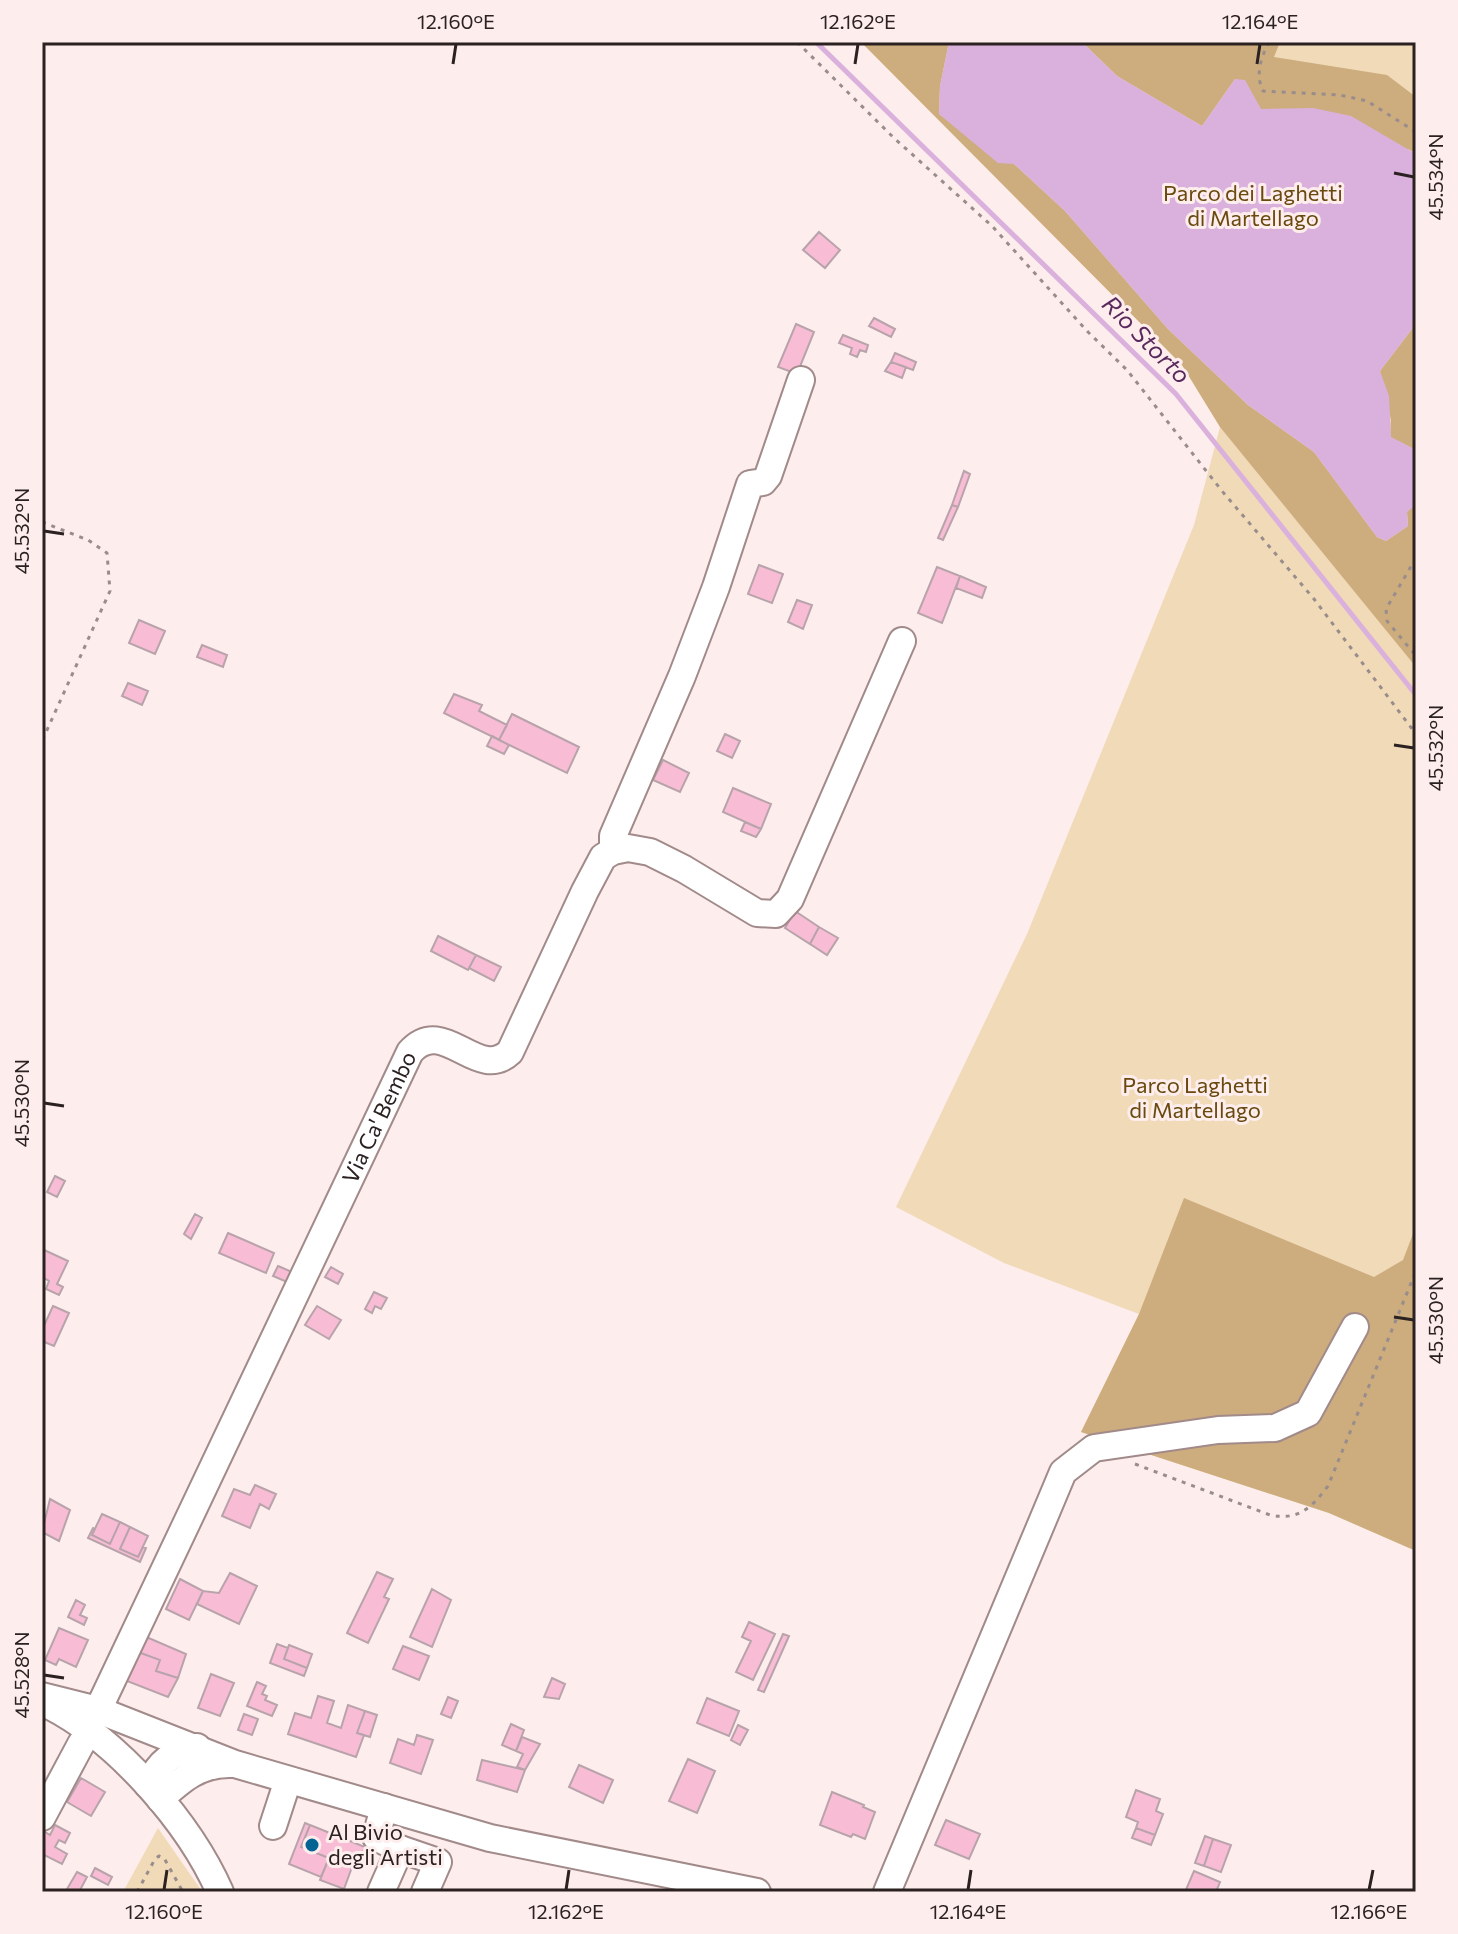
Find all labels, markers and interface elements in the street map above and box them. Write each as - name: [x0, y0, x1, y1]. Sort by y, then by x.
- text: 12.160°E: [417, 9, 495, 33]
- text: 12.162°E: [820, 9, 896, 33]
- text: 12.164°E: [1222, 9, 1298, 33]
- text: 45.534°N: [1423, 133, 1447, 221]
- park label: Parco dei Laghetti di Martellago: [1163, 179, 1343, 231]
- water label: Rio Storto: [1097, 289, 1197, 389]
- text: 45.532°N: [9, 488, 33, 574]
- text: 45.532°N: [1423, 705, 1447, 791]
- street label: Via Ca' Bembo: [336, 1047, 421, 1187]
- text: 45.530°N: [9, 1059, 33, 1147]
- park label: Parco Laghetti di Martellago: [1122, 1071, 1268, 1123]
- text: 45.530°N: [1423, 1276, 1447, 1364]
- text: 45.528°N: [9, 1632, 33, 1718]
- place label: Al Bivio degli Artisti: [328, 1818, 443, 1870]
- marker: Al Bivio degli Artisti: [303, 1836, 321, 1854]
- text: 12.160°E: [125, 1899, 203, 1923]
- text: 12.162°E: [528, 1899, 604, 1923]
- text: 12.164°E: [930, 1899, 1006, 1923]
- text: 12.166°E: [1331, 1899, 1407, 1923]

